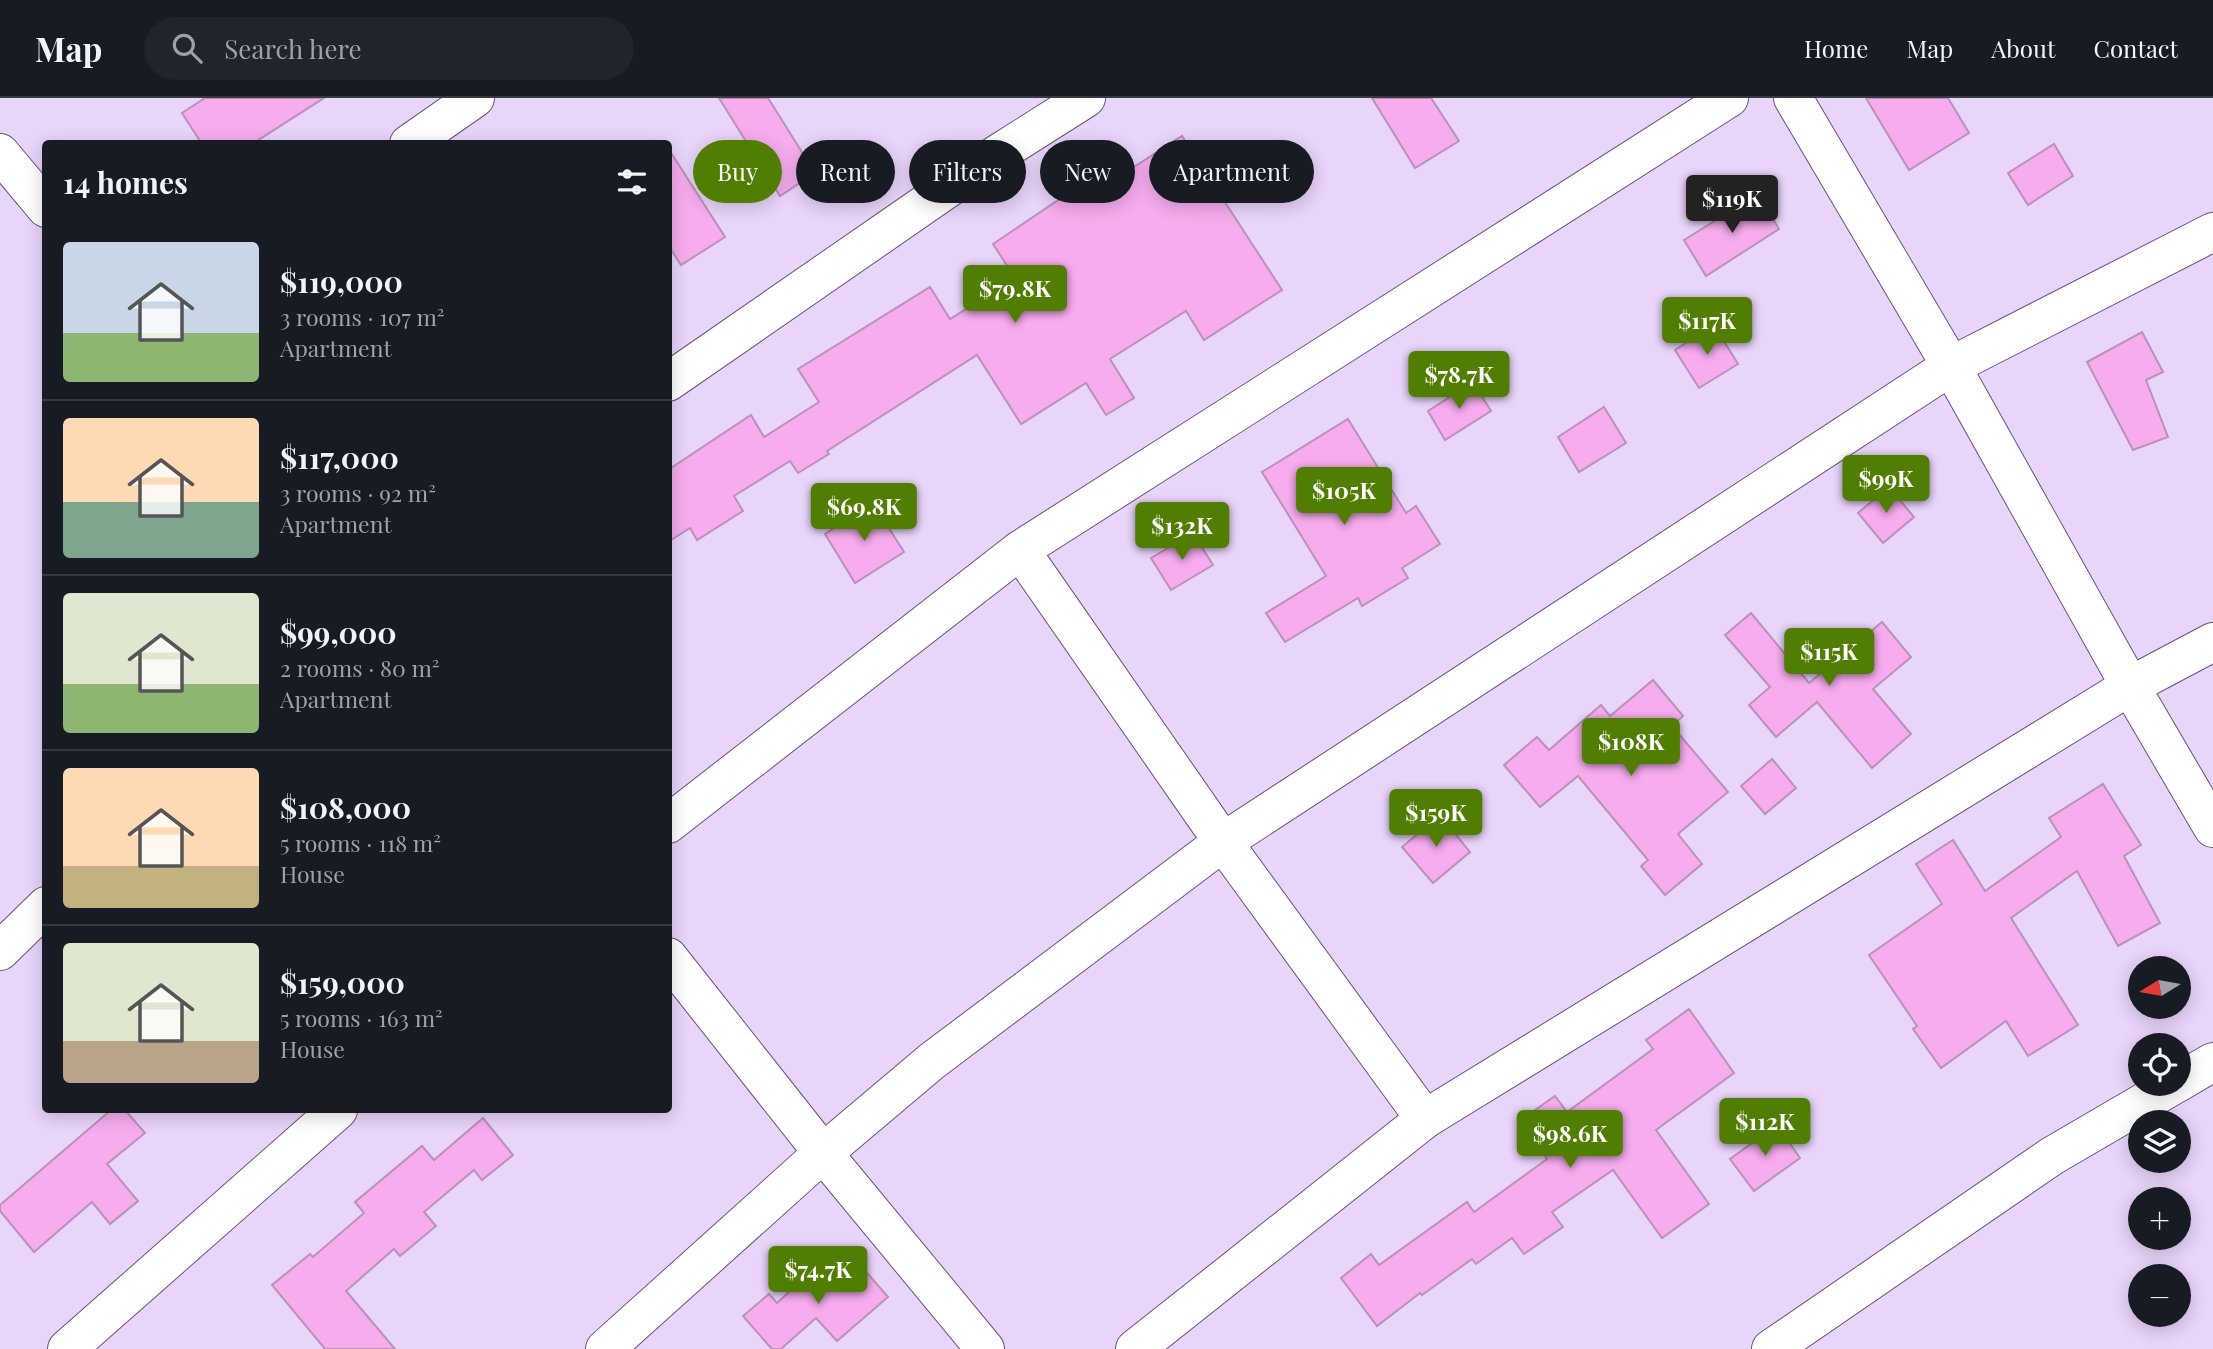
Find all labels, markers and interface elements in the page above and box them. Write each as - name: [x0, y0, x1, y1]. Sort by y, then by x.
- search box: [144, 17, 634, 80]
- text: Map: [35, 26, 102, 70]
- icon: search: [168, 29, 206, 67]
- text: Search here: [224, 31, 362, 66]
- text: Home: [1804, 32, 1868, 64]
- text: Map: [1906, 32, 1953, 64]
- text: About: [1991, 32, 2055, 64]
- text: Contact: [2093, 32, 2178, 64]
- chip: Buy: [693, 140, 782, 203]
- chip: Rent: [796, 140, 895, 203]
- chip: Filters: [909, 140, 1026, 203]
- chip: New: [1040, 140, 1135, 203]
- chip: Apartment: [1149, 140, 1314, 203]
- text: 14 homes: [63, 162, 188, 202]
- icon: filters: [613, 163, 651, 201]
- pin: $119K: [1683, 176, 1781, 235]
- text: $119K: [1702, 182, 1762, 213]
- text: $119,000: [280, 261, 403, 301]
- pin: $79.8K: [958, 266, 1072, 325]
- icon: home: [119, 270, 203, 354]
- text: $79.8K: [979, 272, 1051, 303]
- pin: $117K: [1658, 298, 1756, 357]
- text: 3 rooms · 107 m²: [280, 301, 445, 332]
- text: $117K: [1678, 304, 1736, 335]
- text: Apartment: [280, 332, 392, 363]
- pin: $78.7K: [1402, 352, 1516, 411]
- text: $78.7K: [1424, 358, 1494, 389]
- text: $117,000: [280, 437, 399, 477]
- icon: home: [119, 446, 203, 530]
- pin: $99K: [1845, 456, 1927, 515]
- text: $99K: [1858, 462, 1914, 493]
- pin: $105K: [1295, 468, 1393, 527]
- text: $105K: [1312, 474, 1376, 505]
- text: 3 rooms · 92 m²: [280, 477, 436, 508]
- pin: $69.8K: [807, 484, 921, 543]
- text: $69.8K: [827, 490, 901, 521]
- pin: $132K: [1133, 503, 1231, 562]
- text: Apartment: [280, 508, 392, 539]
- text: $132K: [1151, 509, 1213, 540]
- text: $99,000: [280, 612, 397, 652]
- icon: home: [119, 621, 203, 705]
- pin: $115K: [1780, 628, 1878, 688]
- text: $115K: [1800, 635, 1858, 666]
- text: 2 rooms · 80 m²: [280, 652, 440, 683]
- text: Apartment: [280, 683, 392, 714]
- pin: $108K: [1582, 718, 1680, 778]
- text: $108K: [1598, 725, 1664, 756]
- text: $108,000: [280, 787, 411, 827]
- pin: $159K: [1387, 790, 1485, 849]
- icon: home: [119, 796, 203, 880]
- text: $159K: [1405, 796, 1467, 827]
- text: 5 rooms · 118 m²: [280, 827, 441, 858]
- text: House: [280, 858, 345, 889]
- north arrow: [2128, 956, 2191, 1018]
- map controls: [2128, 956, 2191, 1327]
- text: $159,000: [280, 962, 405, 1002]
- icon: home: [119, 971, 203, 1055]
- text: 5 rooms · 163 m²: [280, 1002, 443, 1033]
- text: House: [280, 1033, 345, 1064]
- button: locate: [2128, 1033, 2191, 1096]
- pin: $112K: [1716, 1098, 1814, 1158]
- text: $112K: [1735, 1105, 1795, 1136]
- pin: $98.6K: [1513, 1110, 1627, 1170]
- button: layers: [2128, 1110, 2191, 1173]
- text: $98.6K: [1533, 1117, 1607, 1148]
- button: +: [2128, 1187, 2191, 1250]
- pin: $74.7K: [761, 1246, 875, 1306]
- text: $74.7K: [784, 1253, 852, 1284]
- button: −: [2128, 1264, 2191, 1327]

